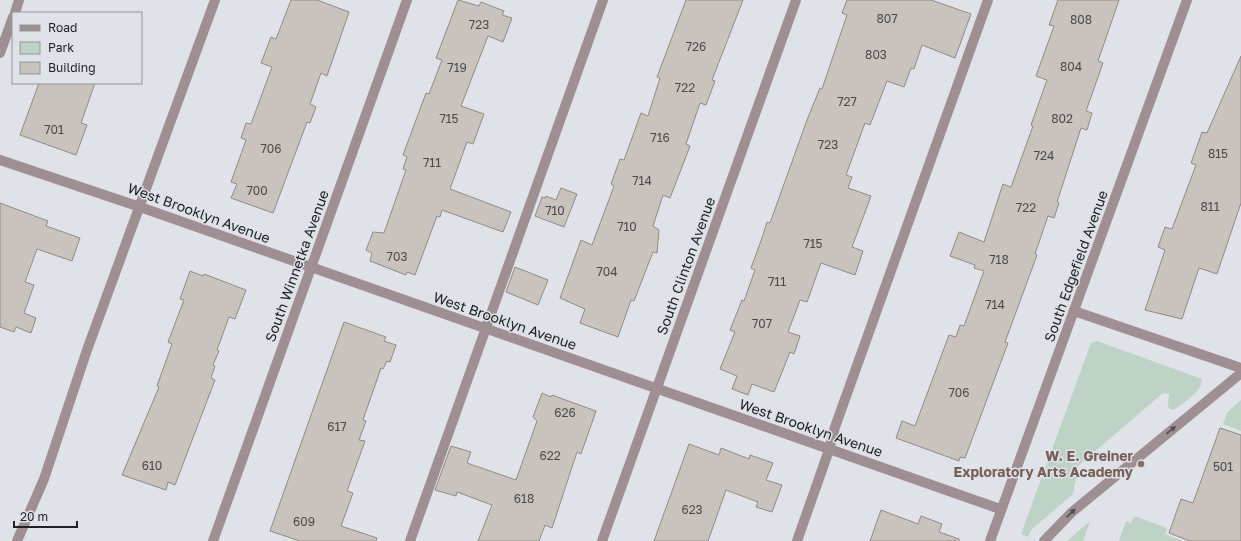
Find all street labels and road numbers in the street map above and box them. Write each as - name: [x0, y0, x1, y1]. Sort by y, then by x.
- street label: West Brooklyn Avenue: [126, 179, 273, 246]
- street label: South Winnetka Avenue: [261, 188, 332, 344]
- street label: South Edgefield Avenue: [1040, 188, 1111, 344]
- street label: South Clinton Avenue: [653, 195, 718, 337]
- street label: West Brooklyn Avenue: [431, 288, 579, 353]
- street label: West Brooklyn Avenue: [737, 395, 885, 460]

